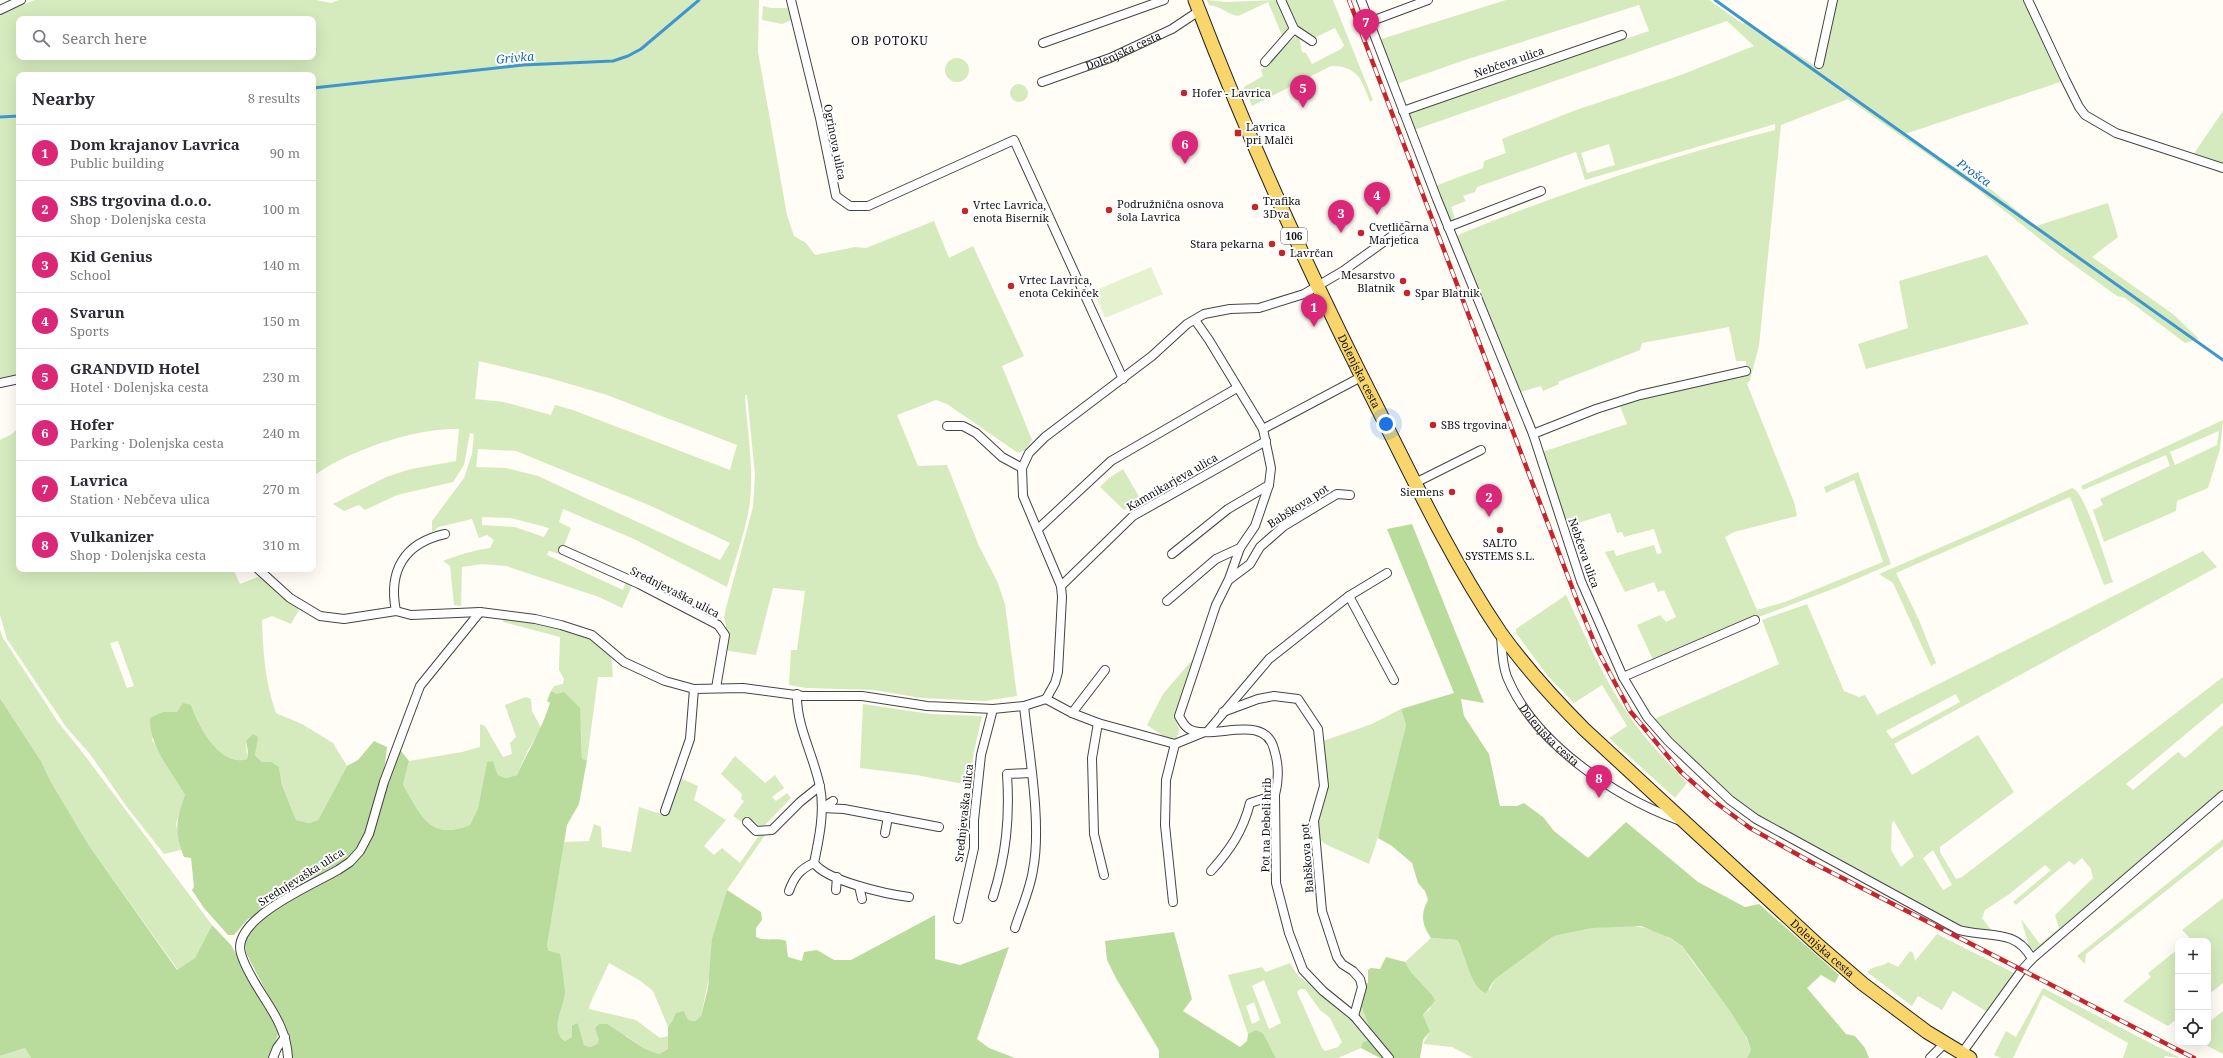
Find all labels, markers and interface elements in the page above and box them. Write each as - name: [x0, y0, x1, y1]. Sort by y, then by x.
- pin: 7: [1353, 9, 1379, 42]
- search box: [16, 16, 316, 60]
- icon: search: [30, 27, 52, 49]
- street label: Dolenjska cesta: [1083, 27, 1163, 73]
- text: Search here: [62, 28, 147, 48]
- district label: OB POTOKU: [851, 32, 929, 49]
- street label: Nebčeva ulica: [1472, 43, 1546, 81]
- water label: Grivka: [495, 47, 535, 68]
- pin: 5: [1290, 75, 1316, 108]
- place label: Hofer - Lavrica: [1192, 85, 1271, 100]
- text: Nearby: [32, 87, 95, 110]
- marker: Hofer - Lavrica: [1179, 88, 1189, 98]
- text: 8 results: [248, 89, 300, 107]
- street label: Ogrinova ulica: [821, 103, 850, 181]
- place label: Lavrica pri Malči: [1246, 119, 1294, 147]
- marker: Lavrica pri Malči: [1233, 128, 1243, 138]
- pin: 6: [1172, 131, 1198, 164]
- text: Dom krajanov Lavrica: [70, 134, 240, 154]
- text: 1: [41, 144, 49, 162]
- text: 90 m: [270, 144, 300, 162]
- text: Public building: [70, 154, 164, 172]
- water label: Prošca: [1953, 154, 1995, 190]
- pin: 4: [1364, 182, 1390, 215]
- text: SBS trgovina d.o.o.: [70, 190, 212, 210]
- place label: Trafika 3Dva: [1263, 193, 1301, 221]
- place label: Podružnična osnova šola Lavrica: [1117, 196, 1224, 224]
- place label: Vrtec Lavrica, enota Bisernik: [973, 197, 1050, 225]
- text: 2: [41, 200, 49, 218]
- text: 100 m: [263, 200, 300, 218]
- pin: 3: [1328, 200, 1354, 233]
- marker: Trafika 3Dva: [1250, 202, 1260, 212]
- marker: Podružnična osnova šola Lavrica: [1104, 205, 1114, 215]
- marker: Vrtec Lavrica, enota Bisernik: [960, 206, 970, 216]
- text: Shop · Dolenjska cesta: [70, 210, 206, 228]
- place label: Cvetličarna Marjetica: [1369, 219, 1429, 247]
- road number: 106: [1281, 228, 1307, 244]
- marker: Cvetličarna Marjetica: [1356, 228, 1366, 238]
- place label: Stara pekarna: [1190, 236, 1264, 251]
- marker: Stara pekarna: [1267, 239, 1277, 249]
- place label: Lavrčan: [1290, 245, 1333, 260]
- text: Kid Genius: [70, 246, 153, 266]
- marker: Lavrčan: [1277, 248, 1287, 258]
- text: 3: [41, 256, 49, 274]
- text: 140 m: [263, 256, 300, 274]
- text: School: [70, 266, 111, 284]
- place label: Mesarstvo Blatnik: [1341, 267, 1396, 295]
- place label: Vrtec Lavrica, enota Cekinček: [1019, 272, 1099, 300]
- marker: Mesarstvo Blatnik: [1398, 276, 1408, 286]
- marker: Vrtec Lavrica, enota Cekinček: [1006, 281, 1016, 291]
- place label: Spar Blatnik: [1415, 285, 1480, 300]
- marker: Spar Blatnik: [1402, 288, 1412, 298]
- pin: 1: [1301, 294, 1327, 327]
- text: Svarun: [70, 302, 125, 322]
- text: 4: [41, 312, 49, 330]
- text: 150 m: [263, 312, 300, 330]
- text: Sports: [70, 322, 109, 340]
- street label: Dolenjska cesta: [1335, 331, 1384, 411]
- text: GRANDVID Hotel: [70, 358, 200, 378]
- text: 5: [41, 368, 49, 386]
- text: 230 m: [263, 368, 300, 386]
- text: Hotel · Dolenjska cesta: [70, 378, 209, 396]
- text: Hofer: [70, 414, 114, 434]
- your location: [1376, 414, 1396, 434]
- place label: SBS trgovina: [1441, 417, 1508, 432]
- marker: SBS trgovina: [1428, 420, 1438, 430]
- text: 6: [41, 424, 49, 442]
- text: 240 m: [263, 424, 300, 442]
- text: Parking · Dolenjska cesta: [70, 434, 224, 452]
- street label: Kamnikarjeva ulica: [1123, 449, 1220, 514]
- text: Lavrica: [70, 470, 128, 490]
- text: 7: [41, 480, 49, 498]
- text: 270 m: [263, 480, 300, 498]
- street label: Babškova pot: [1264, 480, 1331, 531]
- place label: Siemens: [1400, 484, 1444, 499]
- pin: 2: [1476, 484, 1502, 517]
- marker: Siemens: [1447, 487, 1457, 497]
- text: Station · Nebčeva ulica: [70, 490, 210, 508]
- street label: Nebčeva ulica: [1565, 516, 1603, 590]
- marker: SALTO SYSTEMS S.L.: [1495, 525, 1505, 535]
- text: Vulkanizer: [70, 526, 154, 546]
- place label: SALTO SYSTEMS S.L.: [1465, 535, 1535, 563]
- text: 8: [41, 536, 49, 554]
- text: 310 m: [263, 536, 300, 554]
- text: Shop · Dolenjska cesta: [70, 546, 206, 564]
- street label: Srednjevaška ulica: [628, 562, 723, 621]
- street label: Dolenjska cesta: [1516, 701, 1583, 769]
- street label: Srednjevaška ulica: [951, 763, 976, 863]
- pin: 8: [1586, 765, 1612, 798]
- street label: Pot na Debeli hrib: [1257, 777, 1274, 872]
- street label: Babškova pot: [1297, 822, 1316, 894]
- street label: Srednjevaška ulica: [255, 844, 347, 909]
- street label: Dolenjska cesta: [1787, 915, 1858, 980]
- map controls: [2175, 938, 2211, 1046]
- button: +: [2175, 938, 2211, 974]
- button: −: [2175, 974, 2211, 1010]
- button: locate: [2175, 1010, 2211, 1046]

